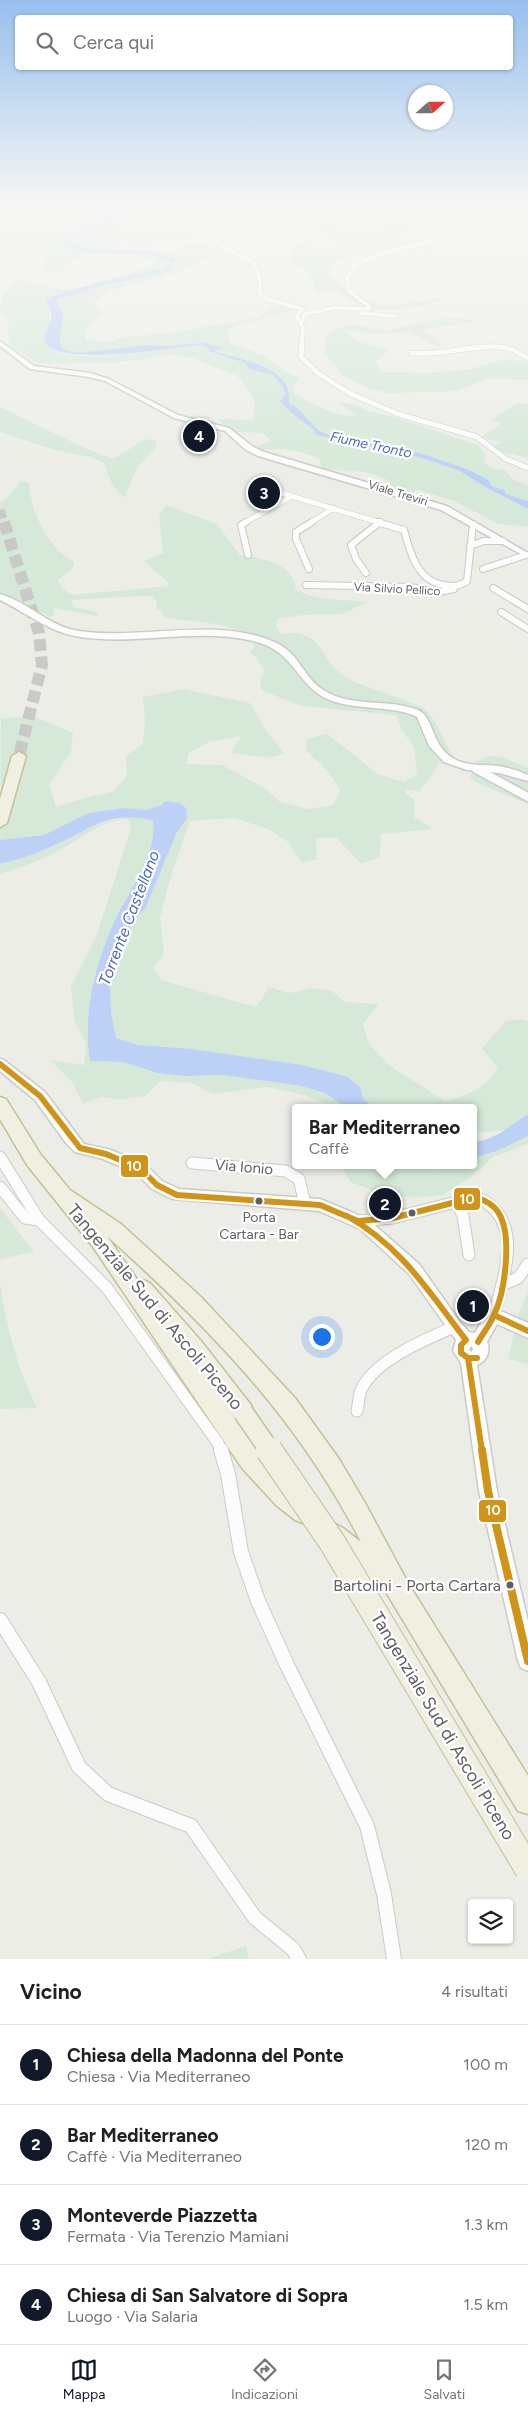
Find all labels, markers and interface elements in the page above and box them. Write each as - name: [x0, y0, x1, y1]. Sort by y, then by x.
- search box: [15, 15, 513, 70]
- icon: search: [33, 29, 61, 57]
- text: Cerca qui: [73, 31, 154, 54]
- north arrow: [408, 85, 453, 130]
- pin: 4: [183, 417, 215, 455]
- water label: Fiume Tronto: [329, 428, 413, 462]
- pin: 3: [248, 474, 280, 512]
- street label: Viale Treviri: [366, 477, 430, 509]
- street label: Via Silvio Pellico: [353, 580, 441, 598]
- water label: Torrente Castellano: [95, 848, 163, 988]
- popup: [292, 1104, 477, 1169]
- text: Bar Mediterraneo: [309, 1116, 460, 1139]
- text: Caffè: [309, 1139, 349, 1158]
- line badge: 10: [120, 1154, 149, 1178]
- street label: Via Ionio: [214, 1155, 274, 1179]
- text: 10: [127, 1158, 141, 1175]
- pin: 2: [369, 1185, 401, 1223]
- line badge: 10: [453, 1187, 481, 1211]
- text: 10: [460, 1191, 474, 1208]
- marker: Porta Cartara - Bar: [254, 1196, 264, 1206]
- street label: Tangenziale Sud di Ascoli Piceno: [62, 1200, 248, 1414]
- unlabelled marker: [407, 1208, 417, 1218]
- place label: Porta Cartara - Bar: [219, 1209, 299, 1243]
- pin: 1: [457, 1287, 489, 1325]
- your location: [309, 1324, 335, 1350]
- line badge: 10: [478, 1499, 507, 1523]
- text: 10: [486, 1502, 500, 1519]
- place label: Bartolini - Porta Cartara: [333, 1576, 501, 1595]
- marker: Bartolini - Porta Cartara: [505, 1580, 515, 1590]
- street label: Tangenziale Sud di Ascoli Piceno: [366, 1608, 520, 1844]
- map controls: [468, 1899, 513, 1944]
- button: layers: [468, 1899, 513, 1944]
- text: Vicino: [20, 1979, 82, 2004]
- text: 4 risultati: [441, 1982, 508, 2001]
- text: Chiesa della Madonna del Ponte: [67, 2044, 344, 2067]
- text: 1: [33, 2055, 39, 2074]
- text: 100 m: [463, 2055, 508, 2074]
- text: Chiesa · Via Mediterraneo: [67, 2067, 250, 2086]
- text: Bar Mediterraneo: [67, 2124, 218, 2147]
- text: 2: [31, 2135, 41, 2154]
- text: 120 m: [465, 2135, 508, 2154]
- text: Caffè · Via Mediterraneo: [67, 2147, 242, 2166]
- text: Monteverde Piazzetta: [67, 2204, 257, 2227]
- text: 3: [32, 2215, 40, 2234]
- text: 1.3 km: [464, 2215, 508, 2234]
- text: Fermata · Via Terenzio Mamiani: [67, 2227, 289, 2246]
- text: Chiesa di San Salvatore di Sopra: [67, 2284, 348, 2307]
- text: 4: [31, 2295, 41, 2314]
- text: 1.5 km: [464, 2295, 508, 2314]
- text: Luogo · Via Salaria: [67, 2307, 198, 2326]
- tab: Mappa: [63, 2356, 105, 2403]
- tab: Indicazioni: [231, 2356, 298, 2403]
- tab: Salvati: [424, 2356, 465, 2403]

